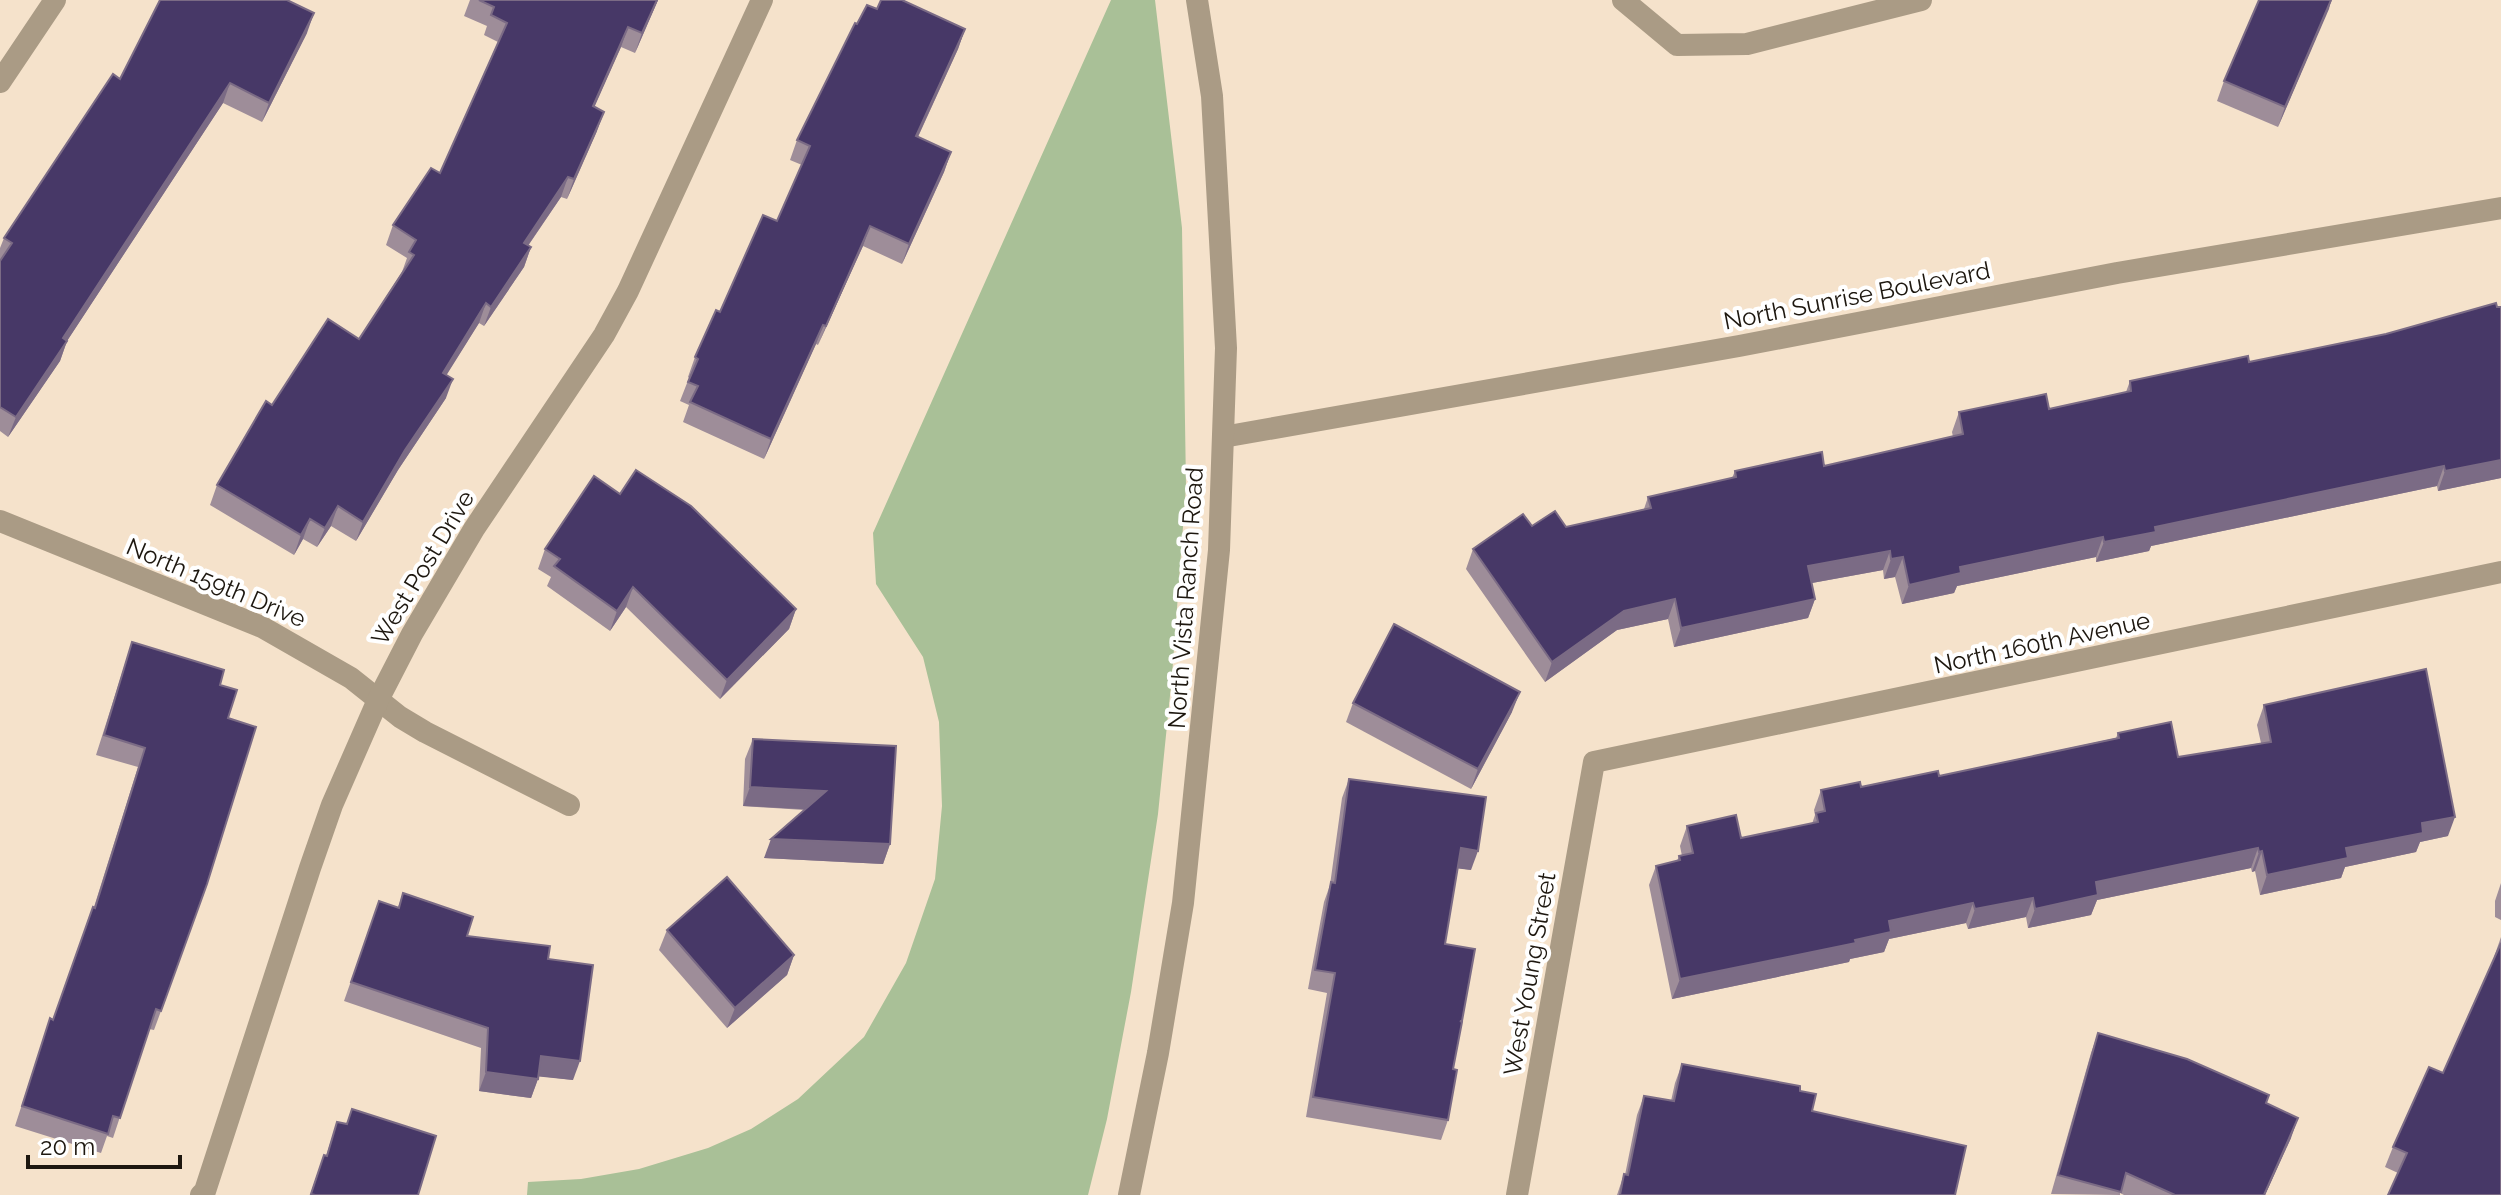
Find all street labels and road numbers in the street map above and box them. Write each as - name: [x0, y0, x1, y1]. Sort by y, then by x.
- street label: North Sunrise Boulevard: [1721, 255, 1993, 336]
- street label: North Vista Ranch Road: [1162, 466, 1209, 730]
- street label: West Post Drive: [365, 485, 480, 650]
- street label: North 159th Drive: [122, 532, 310, 633]
- street label: North 160th Avenue: [1931, 605, 2153, 680]
- street label: West Young Street: [1497, 870, 1562, 1078]

